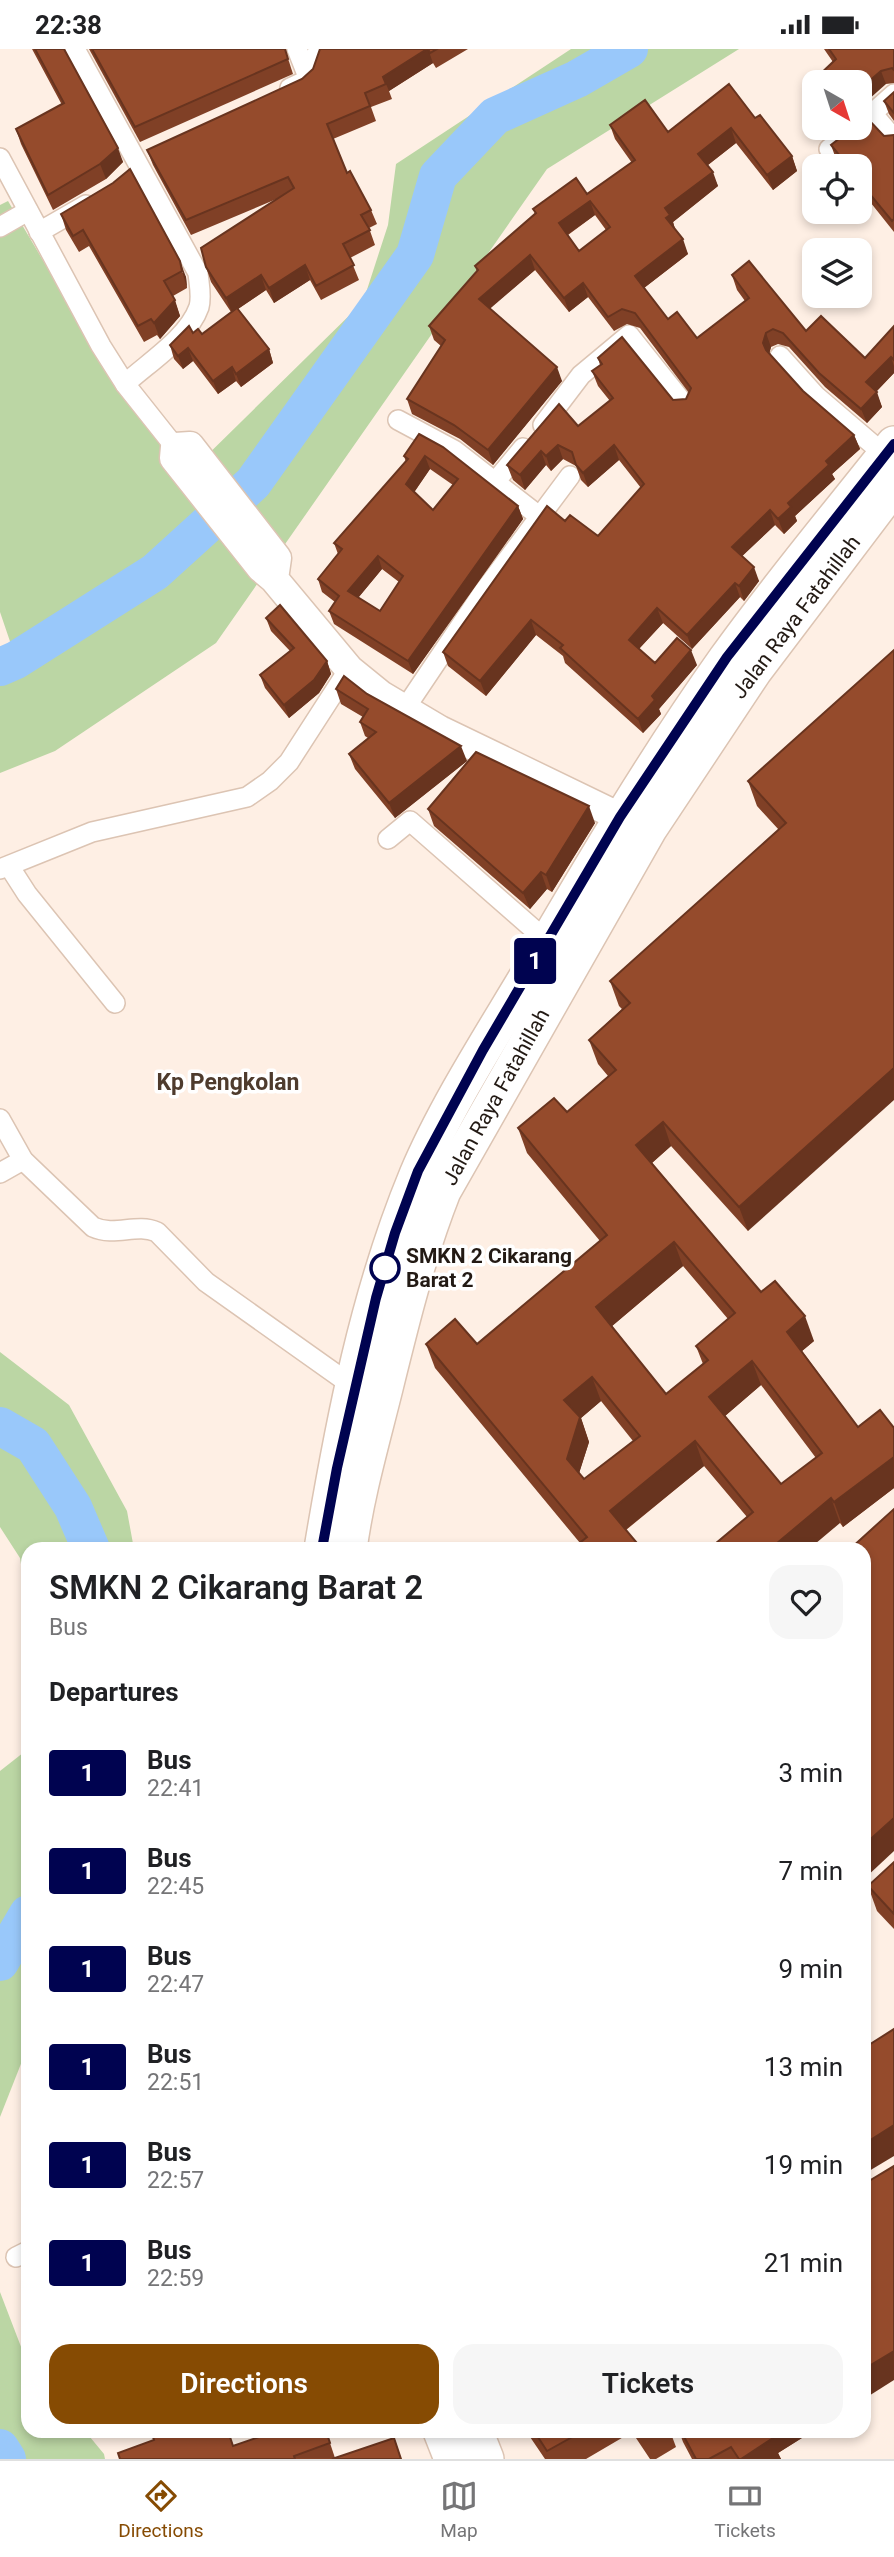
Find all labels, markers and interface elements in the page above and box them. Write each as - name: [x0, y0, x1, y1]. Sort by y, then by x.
- text: 22:38: [35, 10, 102, 40]
- north arrow: [802, 70, 872, 140]
- map controls: [802, 70, 872, 308]
- button: locate: [802, 154, 872, 224]
- button: layers: [802, 238, 872, 308]
- street label: Jalan Raya Fatahillah: [727, 531, 865, 703]
- line badge: 1: [512, 938, 558, 984]
- text: 1: [528, 947, 542, 975]
- street label: Jalan Raya Fatahillah: [438, 1005, 554, 1189]
- district label: Kp Pengkolan: [157, 1069, 299, 1096]
- place label: SMKN 2 Cikarang Barat 2: [406, 1244, 572, 1292]
- marker: SMKN 2 Cikarang Barat 2: [370, 1253, 400, 1283]
- button: heart: [769, 1565, 843, 1639]
- text: SMKN 2 Cikarang Barat 2: [49, 1568, 423, 1607]
- text: Bus: [49, 1614, 88, 1641]
- text: Departures: [49, 1677, 179, 1707]
- text: Bus: [147, 1745, 192, 1775]
- text: 3 min: [778, 1758, 843, 1788]
- text: 1: [81, 1759, 94, 1787]
- text: 22:41: [147, 1775, 204, 1802]
- text: Bus: [147, 1843, 192, 1873]
- text: 7 min: [778, 1856, 843, 1886]
- text: 1: [81, 1857, 94, 1885]
- text: 22:45: [147, 1873, 204, 1900]
- text: Bus: [147, 1941, 192, 1971]
- text: 9 min: [778, 1954, 843, 1984]
- text: 1: [81, 1955, 94, 1983]
- text: 22:47: [147, 1971, 204, 1998]
- text: Bus: [147, 2039, 192, 2069]
- text: 13 min: [764, 2052, 843, 2082]
- text: 1: [81, 2053, 94, 2081]
- text: 22:51: [147, 2069, 204, 2096]
- text: Bus: [147, 2137, 192, 2167]
- text: 19 min: [764, 2150, 843, 2180]
- text: 1: [81, 2151, 94, 2179]
- text: 22:57: [147, 2167, 204, 2194]
- text: Bus: [147, 2235, 192, 2265]
- text: 21 min: [764, 2248, 843, 2278]
- text: 1: [81, 2249, 94, 2277]
- text: 22:59: [147, 2265, 204, 2292]
- button: Directions: [49, 2344, 439, 2424]
- button: Tickets: [453, 2344, 843, 2424]
- tab: Directions: [118, 2477, 204, 2542]
- tab: Map: [440, 2477, 478, 2542]
- tab: Tickets: [714, 2477, 776, 2542]

